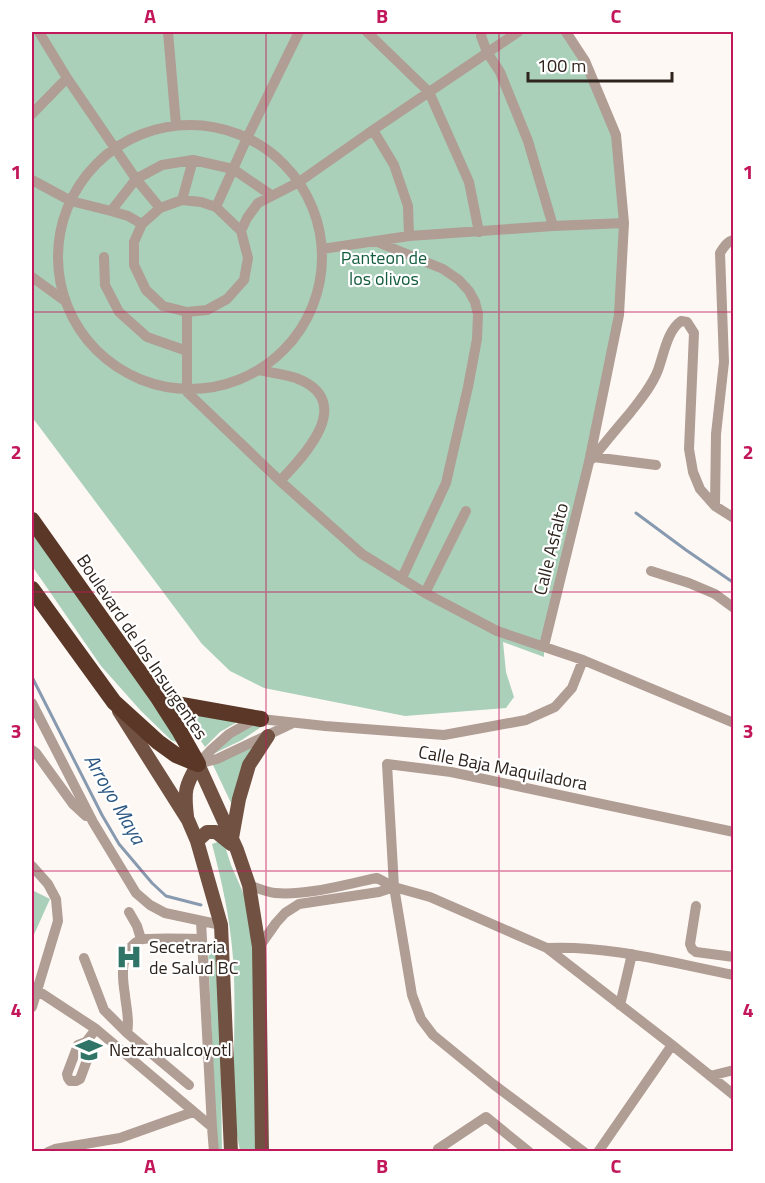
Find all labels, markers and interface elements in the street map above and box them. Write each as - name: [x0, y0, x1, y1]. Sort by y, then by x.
- text: A: [144, 0, 156, 31]
- text: B: [376, 0, 388, 31]
- text: C: [611, 0, 622, 31]
- scale bar: [528, 45, 672, 83]
- text: 100 m: [537, 52, 586, 79]
- text: 1: [10, 156, 22, 187]
- text: 1: [742, 156, 754, 187]
- park label: Panteon de los olivos: [341, 244, 427, 292]
- text: 2: [10, 436, 22, 467]
- text: 2: [742, 436, 754, 467]
- street label: Calle Asfalto: [526, 500, 575, 598]
- street label: Boulevard de los Insurgentes: [70, 549, 215, 745]
- text: 3: [10, 715, 22, 746]
- text: 3: [742, 715, 754, 746]
- street label: Calle Baja Maquiladora: [416, 738, 590, 797]
- water label: Arroyo Maya: [77, 747, 154, 851]
- place label: Secetraria de Salud BC: [149, 933, 239, 981]
- hospital icon: Secetraria de Salud BC: [114, 942, 144, 972]
- text: 4: [10, 994, 22, 1025]
- text: 4: [742, 994, 754, 1025]
- school or university icon: Netzahualcoyotl: [74, 1035, 104, 1065]
- place label: Netzahualcoyotl: [109, 1036, 232, 1063]
- text: A: [144, 1150, 156, 1181]
- text: B: [376, 1150, 388, 1181]
- text: C: [611, 1150, 622, 1181]

